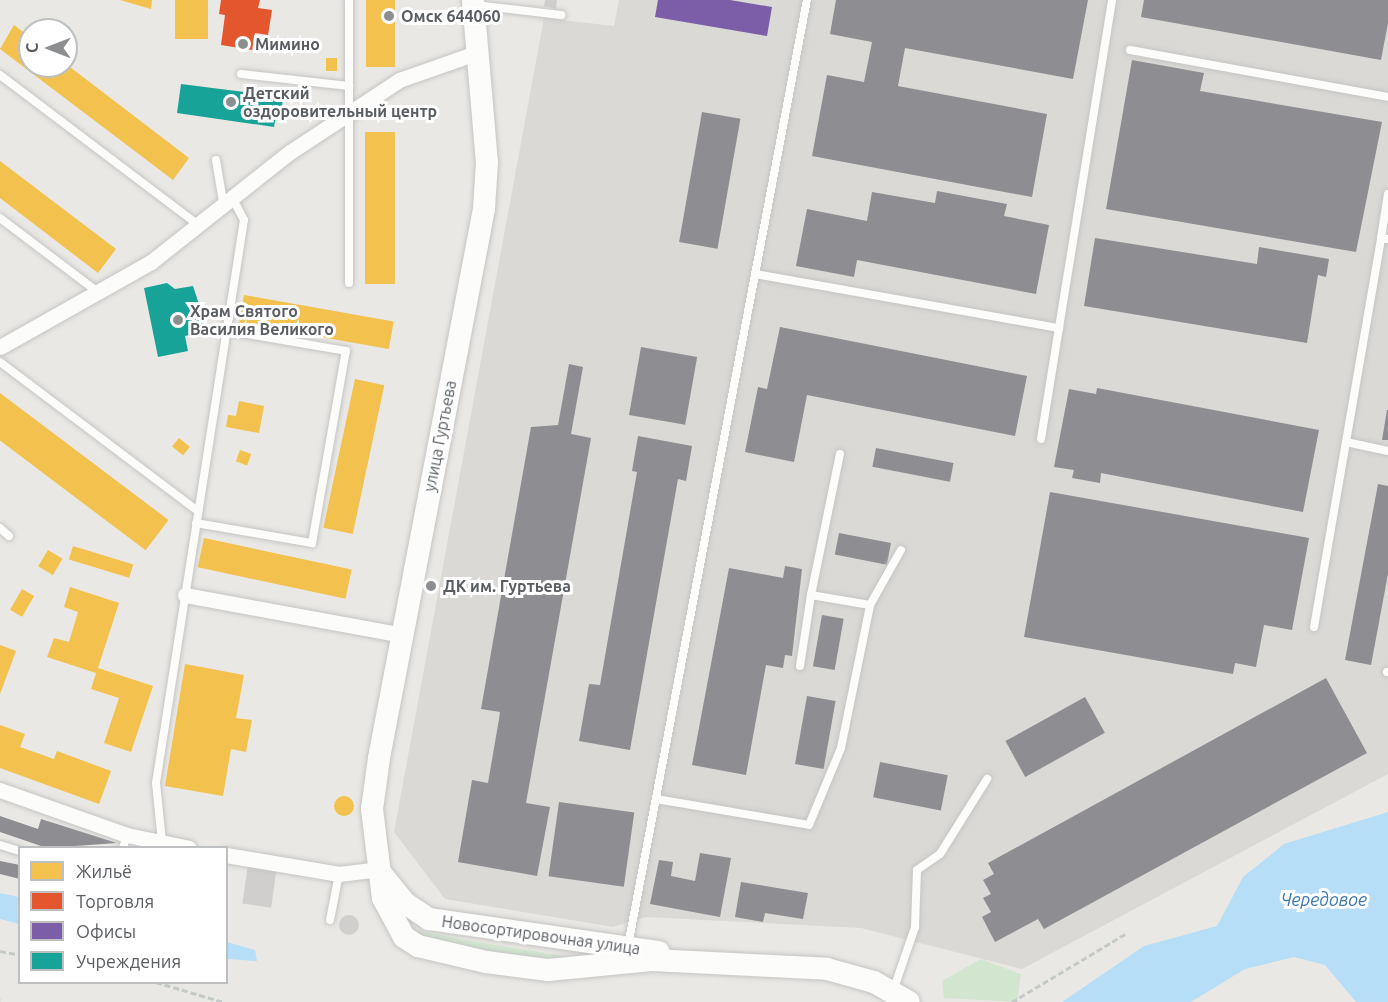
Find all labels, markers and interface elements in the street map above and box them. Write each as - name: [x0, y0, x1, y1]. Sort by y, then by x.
- place label: Омск 644060: [401, 6, 501, 26]
- marker: Омск 644060: [382, 9, 396, 23]
- north arrow: [18, 18, 78, 78]
- place label: Мимино: [255, 34, 320, 54]
- marker: Мимино: [236, 37, 250, 51]
- text: С: [23, 43, 41, 53]
- place label: Детский оздоровительный центр: [243, 83, 437, 121]
- marker: Детский оздоровительный центр: [224, 95, 238, 109]
- place label: Храм Святого Василия Великого: [190, 301, 334, 339]
- marker: Храм Святого Василия Великого: [171, 313, 185, 327]
- street label: улица Гуртьева: [420, 379, 460, 493]
- place label: ДК им. Гуртьева: [443, 576, 571, 596]
- marker: ДК им. Гуртьева: [424, 579, 438, 593]
- legend: [18, 846, 228, 984]
- text: Жильё: [76, 861, 132, 881]
- water label: Чередовое: [1281, 888, 1367, 910]
- text: Торговля: [76, 891, 154, 911]
- street label: Новосортировочная улица: [440, 912, 642, 958]
- text: Офисы: [76, 921, 136, 941]
- text: Учреждения: [76, 951, 181, 971]

